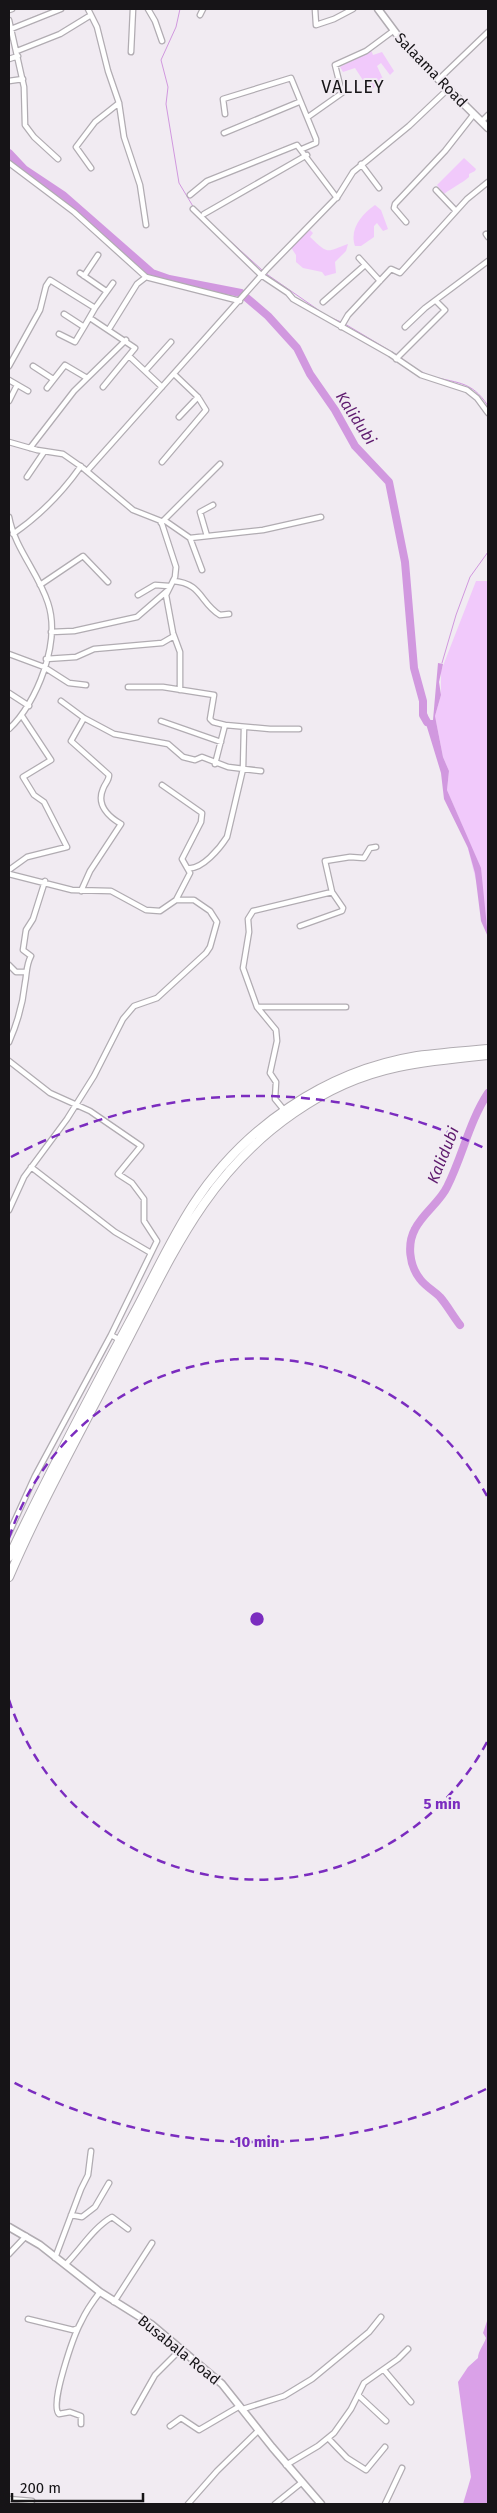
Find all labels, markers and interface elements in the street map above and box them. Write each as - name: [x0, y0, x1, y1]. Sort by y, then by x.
- street label: Salaama Road: [391, 29, 471, 111]
- district label: VALLEY: [321, 76, 385, 98]
- water label: Kalidubi: [332, 388, 380, 449]
- water label: Kalidubi: [423, 1123, 463, 1186]
- centre of rings: [248, 1610, 266, 1628]
- text: 5 min: [423, 1795, 461, 1813]
- text: 10 min: [235, 2133, 279, 2151]
- street label: Busabala Road: [134, 2311, 224, 2389]
- scale bar: [12, 2470, 144, 2502]
- text: 200 m: [20, 2479, 61, 2497]

